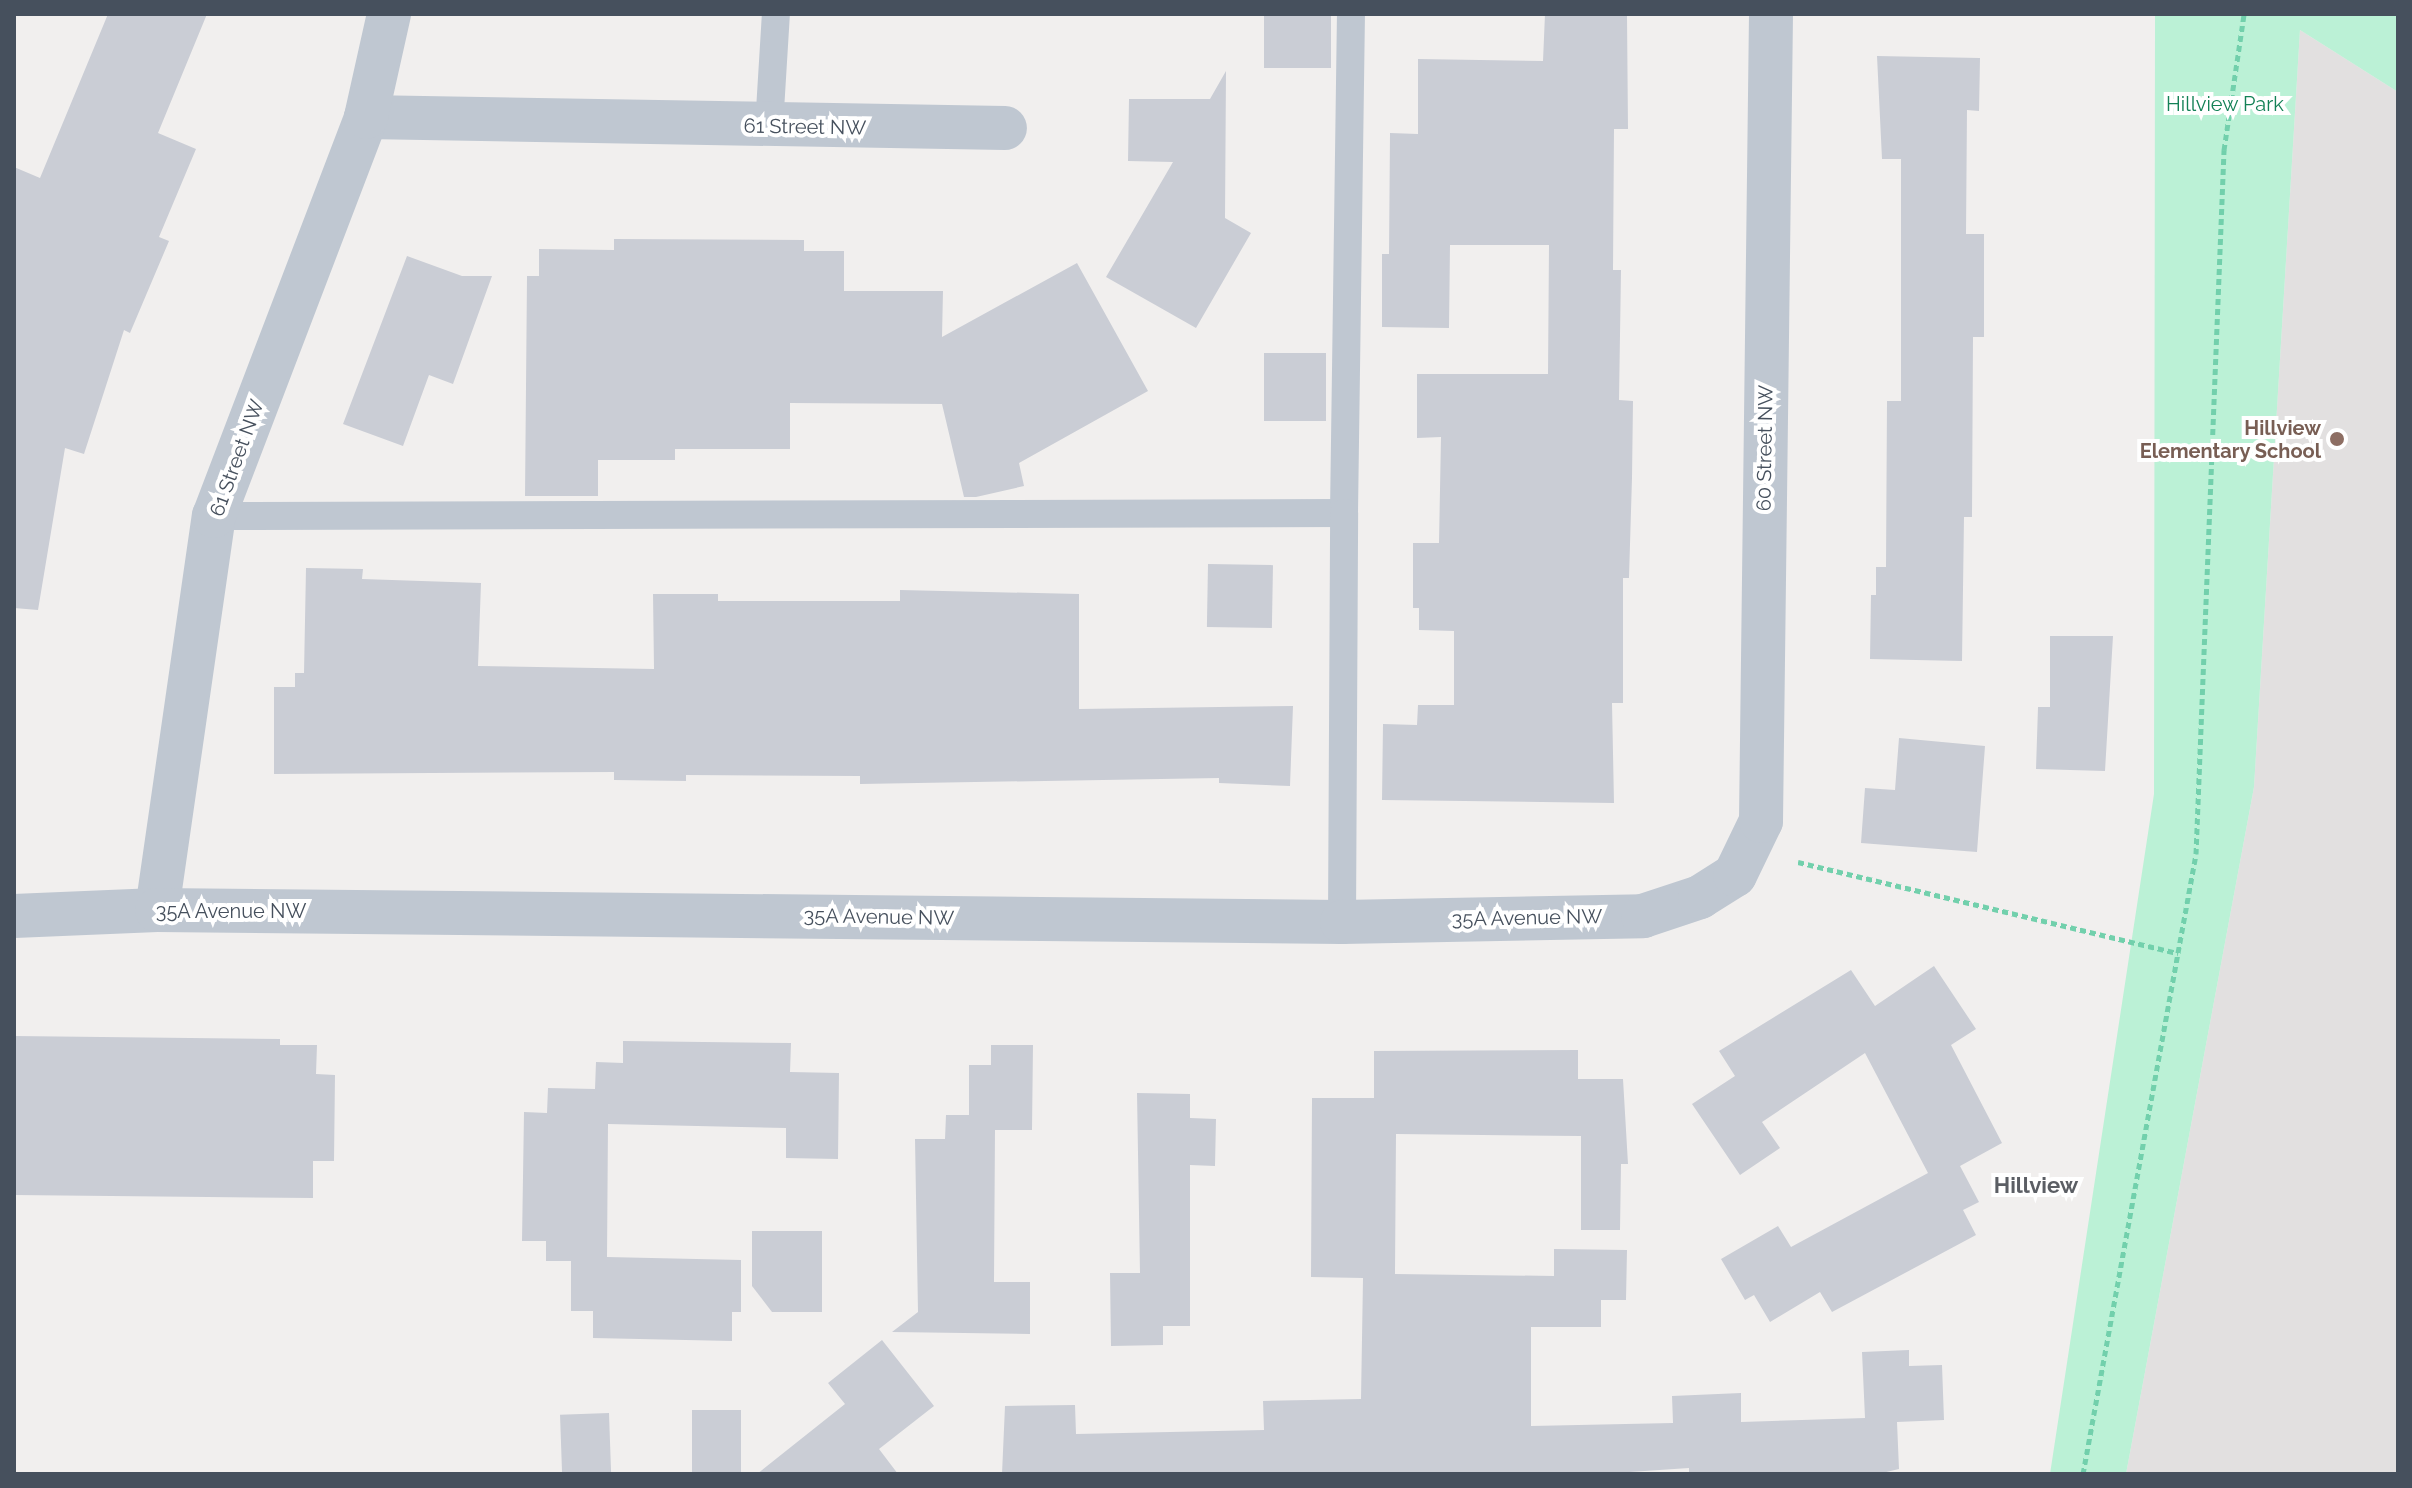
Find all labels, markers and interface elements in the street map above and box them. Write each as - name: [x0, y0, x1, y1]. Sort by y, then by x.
- park label: Hillview Park: [2166, 92, 2284, 116]
- street label: 61 Street NW: [743, 114, 867, 140]
- street label: 60 Street NW: [1752, 385, 1778, 511]
- street label: 61 Street NW: [205, 396, 269, 520]
- place label: Hillview Elementary School: [2139, 416, 2321, 463]
- marker: Hillview Elementary School: [2328, 430, 2346, 448]
- street label: 35A Avenue NW: [155, 899, 307, 923]
- street label: 35A Avenue NW: [803, 904, 955, 930]
- street label: 35A Avenue NW: [1451, 905, 1603, 931]
- district label: Hillview: [1994, 1173, 2078, 1199]

